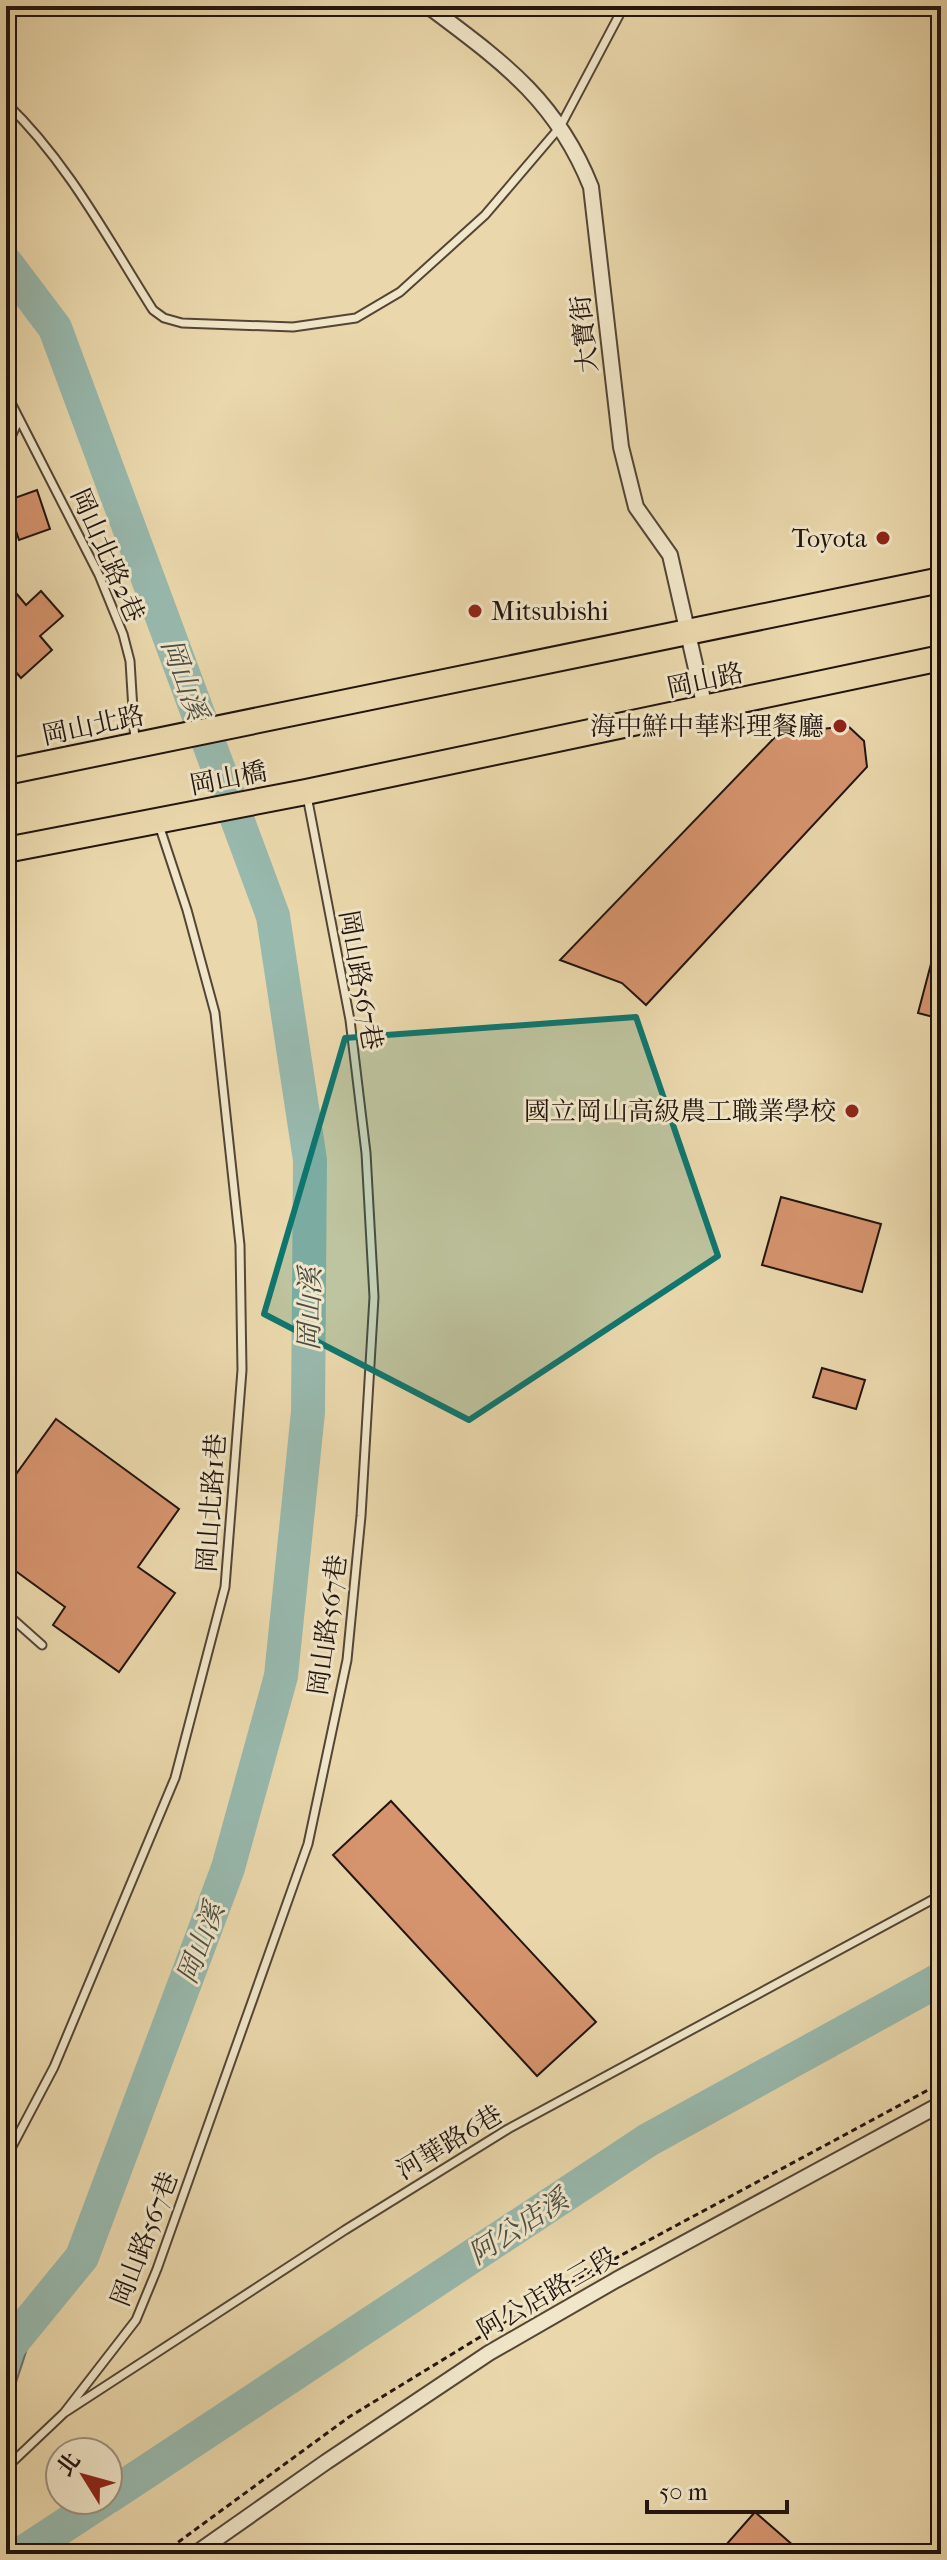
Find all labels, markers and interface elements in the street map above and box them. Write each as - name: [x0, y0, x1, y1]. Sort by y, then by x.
- street label: 大寶街: [565, 294, 604, 374]
- street label: 岡山北路2巷: [64, 483, 151, 627]
- place label: Toyota: [792, 523, 868, 554]
- marker: Toyota: [874, 529, 892, 547]
- place label: Mitsubishi: [491, 596, 609, 627]
- marker: Mitsubishi: [466, 602, 484, 620]
- water label: 岡山溪: [155, 634, 215, 727]
- street label: 岡山路: [664, 657, 746, 704]
- street label: 岡山北路: [39, 700, 147, 751]
- place label: 海中鮮中華料理餐廳: [590, 711, 824, 742]
- marker: 海中鮮中華料理餐廳: [831, 717, 849, 735]
- street label: 岡山橋: [187, 756, 269, 801]
- street label: 岡山路567巷: [333, 908, 388, 1053]
- place label: 國立岡山高級農工職業學校: [524, 1096, 836, 1127]
- marker: 國立岡山高級農工職業學校: [843, 1102, 861, 1120]
- water label: 岡山溪: [292, 1264, 327, 1351]
- street label: 岡山北路1巷: [191, 1432, 232, 1574]
- street label: 岡山路567巷: [302, 1553, 353, 1697]
- water label: 岡山溪: [170, 1895, 232, 1988]
- street label: 河華路6巷: [391, 2099, 508, 2186]
- street label: 岡山路567巷: [105, 2167, 184, 2311]
- water label: 阿公店溪: [462, 2180, 577, 2271]
- street label: 阿公店路三段: [472, 2241, 623, 2346]
- north arrow: [44, 2436, 124, 2516]
- text: 北: [52, 2448, 86, 2481]
- scale bar: [647, 2464, 787, 2514]
- text: 50 m: [659, 2478, 708, 2506]

